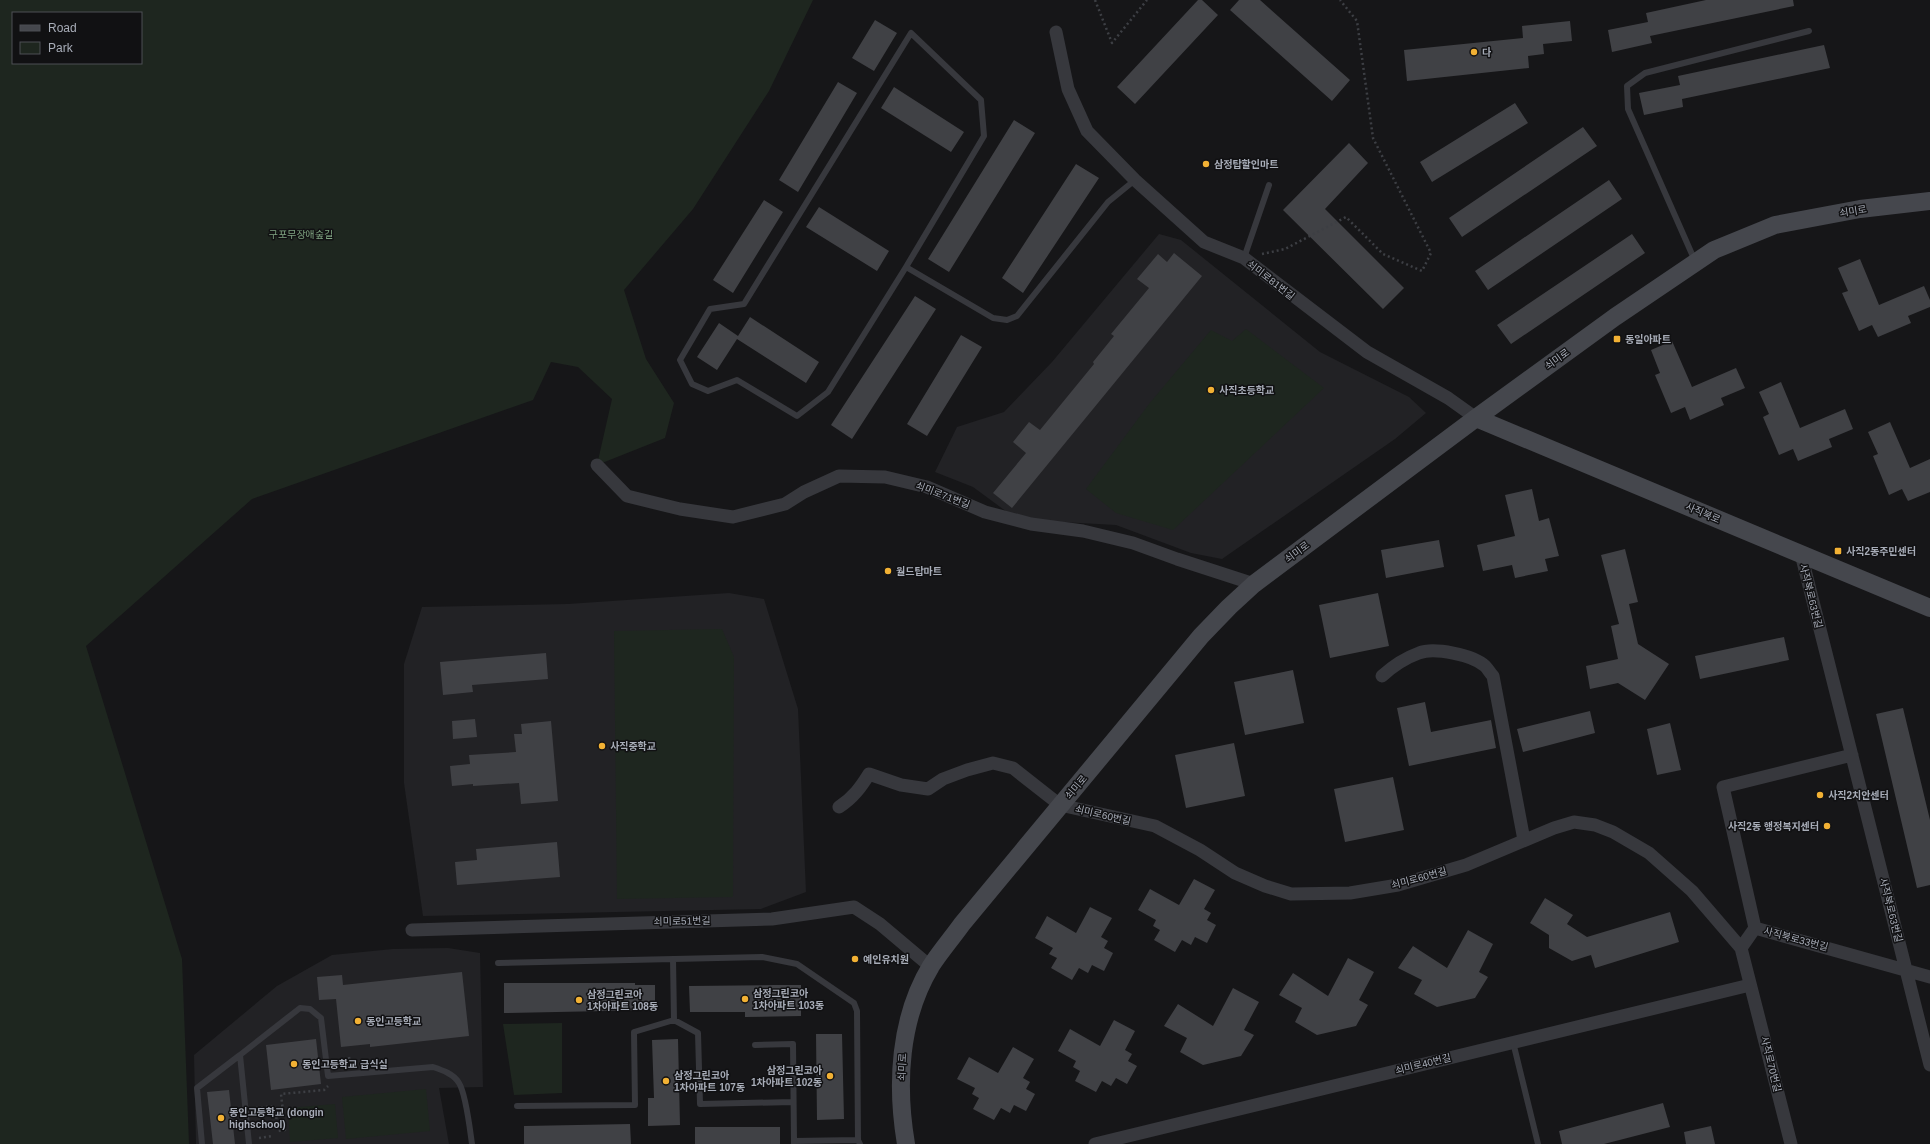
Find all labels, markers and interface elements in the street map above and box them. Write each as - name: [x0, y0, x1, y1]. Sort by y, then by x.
- legend: [12, 12, 142, 64]
- text: Road: [48, 21, 77, 35]
- text: Park: [48, 41, 74, 55]
- marker: 다: [1469, 47, 1479, 57]
- place label: 다: [1482, 47, 1491, 58]
- place label: 삼정탑할인마트: [1214, 158, 1278, 170]
- marker: 삼정탑할인마트: [1201, 159, 1211, 169]
- street label: 쇠미로: [1839, 203, 1867, 219]
- park label: 구포무장애숲길: [269, 229, 333, 240]
- street label: 쇠미로81번길: [1245, 258, 1297, 302]
- marker: 동일아파트: [1612, 334, 1622, 344]
- place label: 동일아파트: [1625, 334, 1671, 345]
- street label: 쇠미로: [1543, 346, 1571, 372]
- place label: 사직초등학교: [1219, 384, 1274, 396]
- marker: 사직초등학교: [1206, 385, 1216, 395]
- street label: 쇠미로71번길: [914, 480, 972, 510]
- street label: 사직북로: [1684, 501, 1722, 525]
- street label: 쇠미로: [1283, 539, 1311, 565]
- marker: 사직2동주민센터: [1833, 546, 1843, 556]
- place label: 사직2동주민센터: [1846, 546, 1916, 557]
- street label: 사직북로63번길: [1798, 562, 1824, 630]
- marker: 월드탑마트: [883, 566, 893, 576]
- place label: 월드탑마트: [896, 566, 942, 577]
- place label: 사직중학교: [610, 740, 656, 752]
- marker: 사직중학교: [597, 741, 607, 751]
- street label: 쇠미로: [1063, 773, 1089, 801]
- marker: 사직2치안센터: [1815, 790, 1825, 800]
- place label: 사직2치안센터: [1828, 790, 1889, 801]
- street label: 쇠미로60번길: [1074, 803, 1132, 827]
- place label: 사직2동 행정복지센터: [1728, 821, 1819, 832]
- marker: 사직2동 행정복지센터: [1822, 821, 1832, 831]
- street label: 쇠미로60번길: [1390, 865, 1448, 891]
- street label: 사직북로63번길: [1878, 876, 1904, 944]
- street label: 쇠미로51번길: [653, 915, 711, 927]
- street label: 사직북로33번길: [1763, 925, 1829, 953]
- marker: 예인유치원: [850, 954, 860, 964]
- place label: 예인유치원: [863, 954, 909, 965]
- place label: 삼정그린코아 1차아파트 103동: [753, 988, 824, 1011]
- place label: 삼정그린코아 1차아파트 108동: [587, 989, 658, 1012]
- marker: 삼정그린코아 1차아파트 103동: [740, 994, 750, 1004]
- marker: 삼정그린코아 1차아파트 108동: [574, 995, 584, 1005]
- place label: 동인고등학교: [366, 1015, 421, 1027]
- marker: 동인고등학교: [353, 1016, 363, 1026]
- street label: 사직로70번길: [1759, 1035, 1783, 1093]
- street label: 쇠미로40번길: [1394, 1052, 1452, 1076]
- street label: 쇠미로: [896, 1053, 908, 1081]
- place label: 동인고등학교 급식실: [302, 1058, 388, 1070]
- marker: 동인고등학교 급식실: [289, 1059, 299, 1069]
- place label: 삼정그린코아 1차아파트 102동: [751, 1065, 823, 1088]
- place label: 삼정그린코아 1차아파트 107동: [674, 1070, 745, 1093]
- marker: 삼정그린코아 1차아파트 102동: [825, 1071, 835, 1081]
- marker: 삼정그린코아 1차아파트 107동: [661, 1076, 671, 1086]
- place label: 동인고등학교 (dongin highschool): [229, 1106, 324, 1130]
- marker: 동인고등학교 (dongin highschool): [216, 1113, 226, 1123]

